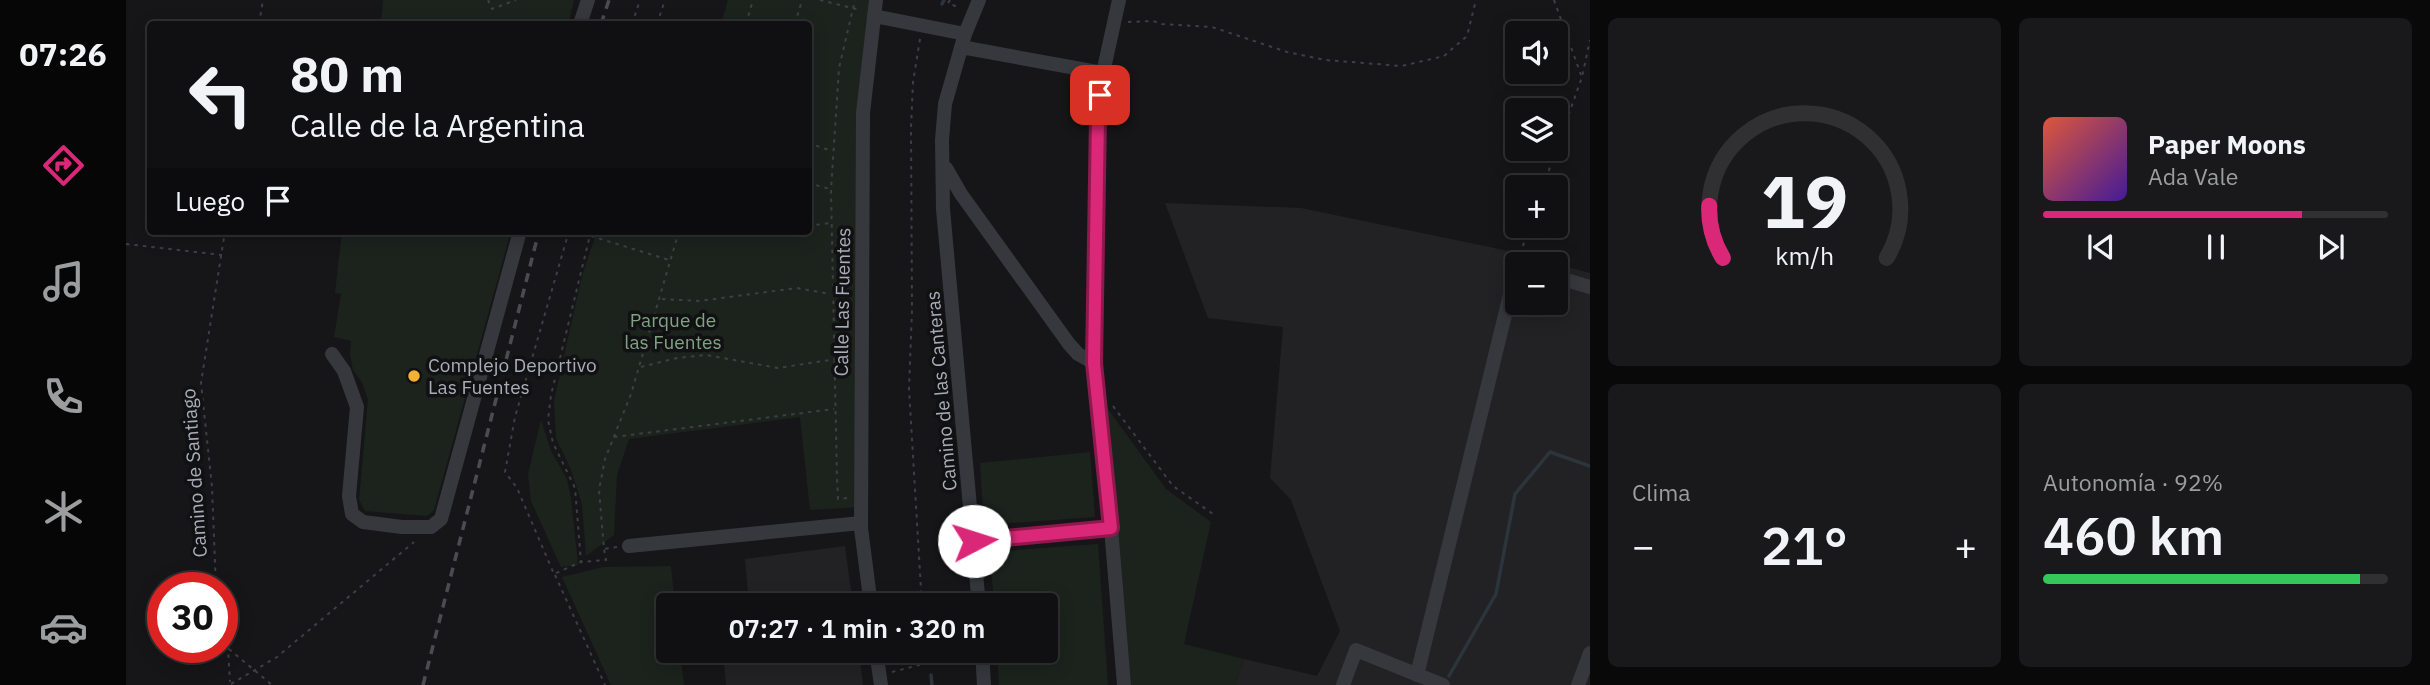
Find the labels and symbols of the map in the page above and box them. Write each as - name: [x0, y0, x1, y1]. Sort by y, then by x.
- pin: [1070, 65, 1130, 125]
- street label: Calle Las Fuentes: [829, 227, 855, 377]
- street label: Camino de las Canteras: [920, 290, 962, 492]
- park label: Parque de las Fuentes: [624, 308, 722, 354]
- place label: Complejo Deportivo Las Fuentes: [428, 353, 597, 399]
- marker: Complejo Deportivo Las Fuentes: [406, 368, 422, 384]
- street label: Camino de Santiago: [176, 388, 212, 558]
- position arrow: [937, 504, 1011, 578]
- speed limit sign: 30: [147, 572, 238, 663]

